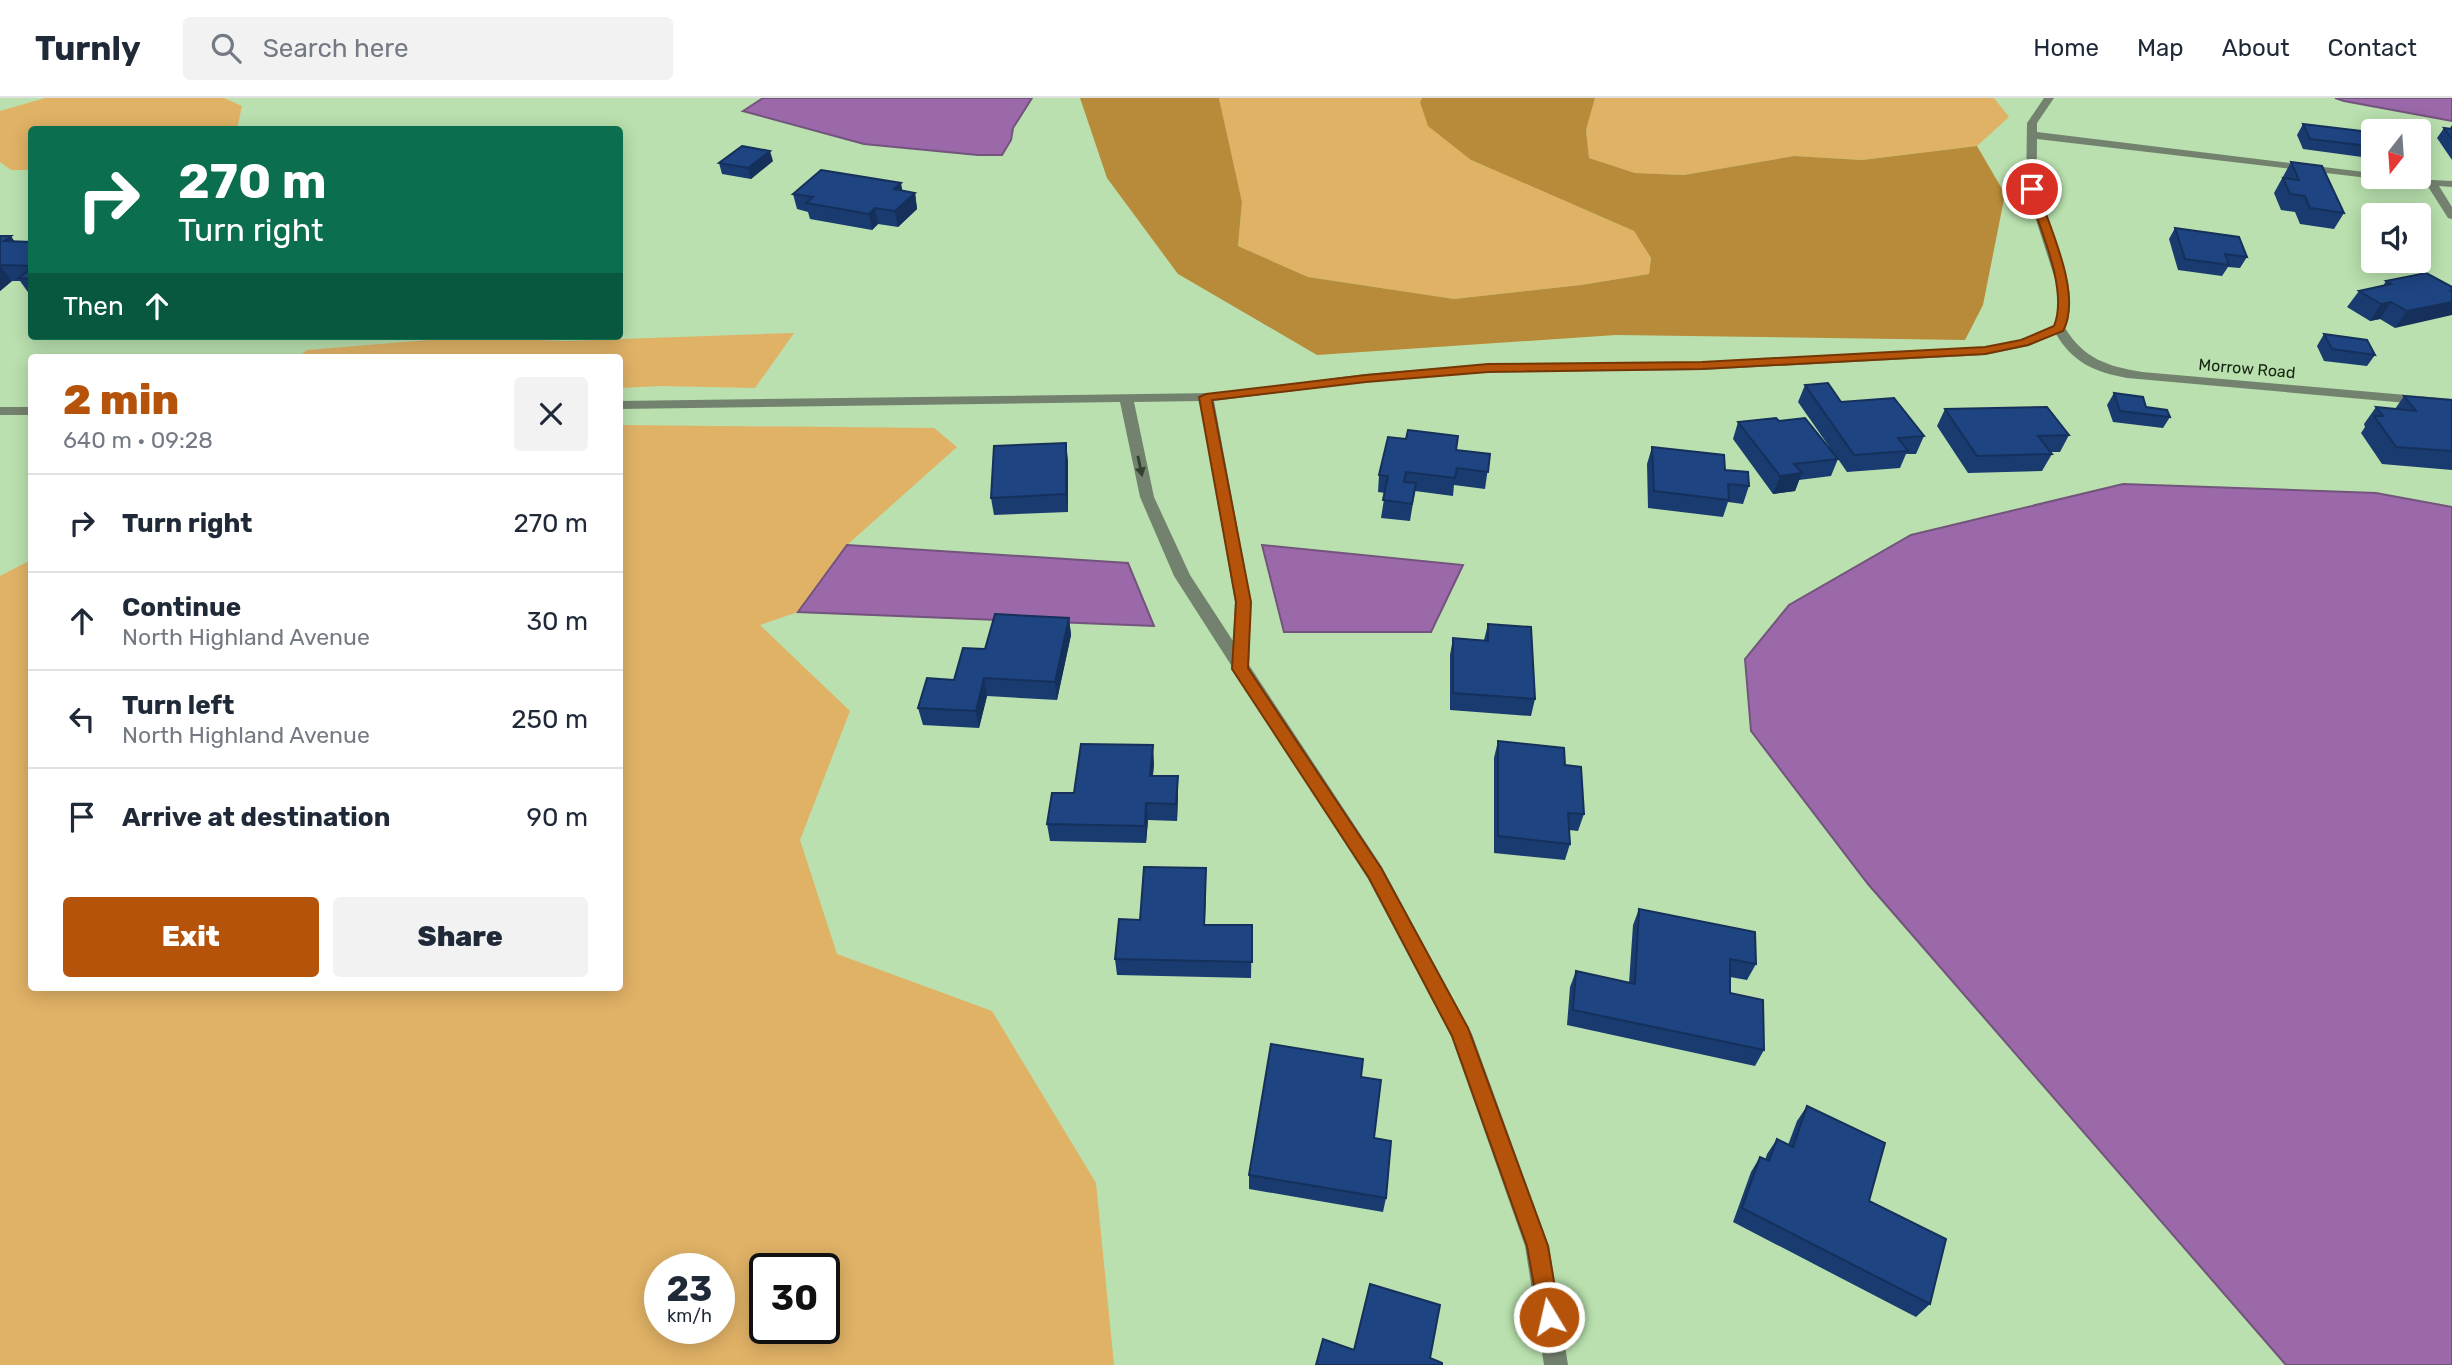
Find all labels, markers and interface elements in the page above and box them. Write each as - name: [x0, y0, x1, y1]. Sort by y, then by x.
- search box: [183, 17, 673, 80]
- text: Turnly: [35, 29, 141, 68]
- icon: search: [207, 29, 245, 67]
- text: Search here: [263, 33, 409, 64]
- text: Home: [2033, 34, 2099, 62]
- text: Map: [2137, 34, 2184, 62]
- text: About: [2222, 34, 2290, 62]
- text: Contact: [2328, 34, 2417, 62]
- north arrow: [2361, 119, 2431, 189]
- map controls: [2361, 119, 2431, 273]
- text: 270 m: [178, 152, 327, 210]
- icon: right: [63, 154, 154, 245]
- pin: [2002, 159, 2062, 219]
- icon: arrive: [2013, 170, 2051, 208]
- button: sound: [2361, 203, 2431, 273]
- text: Turn right: [178, 211, 323, 249]
- icon: ahead: [138, 287, 176, 325]
- text: Then: [63, 291, 124, 322]
- street label: Morrow Road: [2198, 355, 2296, 382]
- text: 2 min: [63, 375, 179, 425]
- button: close: [514, 377, 588, 451]
- text: 640 m · 09:28: [63, 426, 213, 454]
- one-way arrow: [1134, 455, 1145, 477]
- icon: right: [63, 504, 101, 542]
- text: Turn right: [122, 508, 252, 539]
- text: 270 m: [513, 508, 588, 539]
- text: Continue: [122, 592, 241, 623]
- icon: ahead: [63, 602, 101, 640]
- text: 30 m: [526, 606, 588, 637]
- text: North Highland Avenue: [122, 623, 370, 651]
- text: Turn left: [122, 690, 234, 721]
- icon: left: [63, 700, 101, 738]
- text: 250 m: [511, 704, 588, 735]
- text: North Highland Avenue: [122, 721, 370, 749]
- icon: arrive: [63, 798, 101, 836]
- text: Arrive at destination: [122, 802, 390, 833]
- text: 90 m: [527, 802, 588, 833]
- button: Exit: [63, 897, 319, 977]
- button: Share: [333, 897, 588, 977]
- speed limit sign: 30: [749, 1253, 840, 1344]
- text: 23: [667, 1268, 712, 1310]
- position arrow: [1512, 1280, 1586, 1354]
- text: km/h: [667, 1305, 712, 1327]

